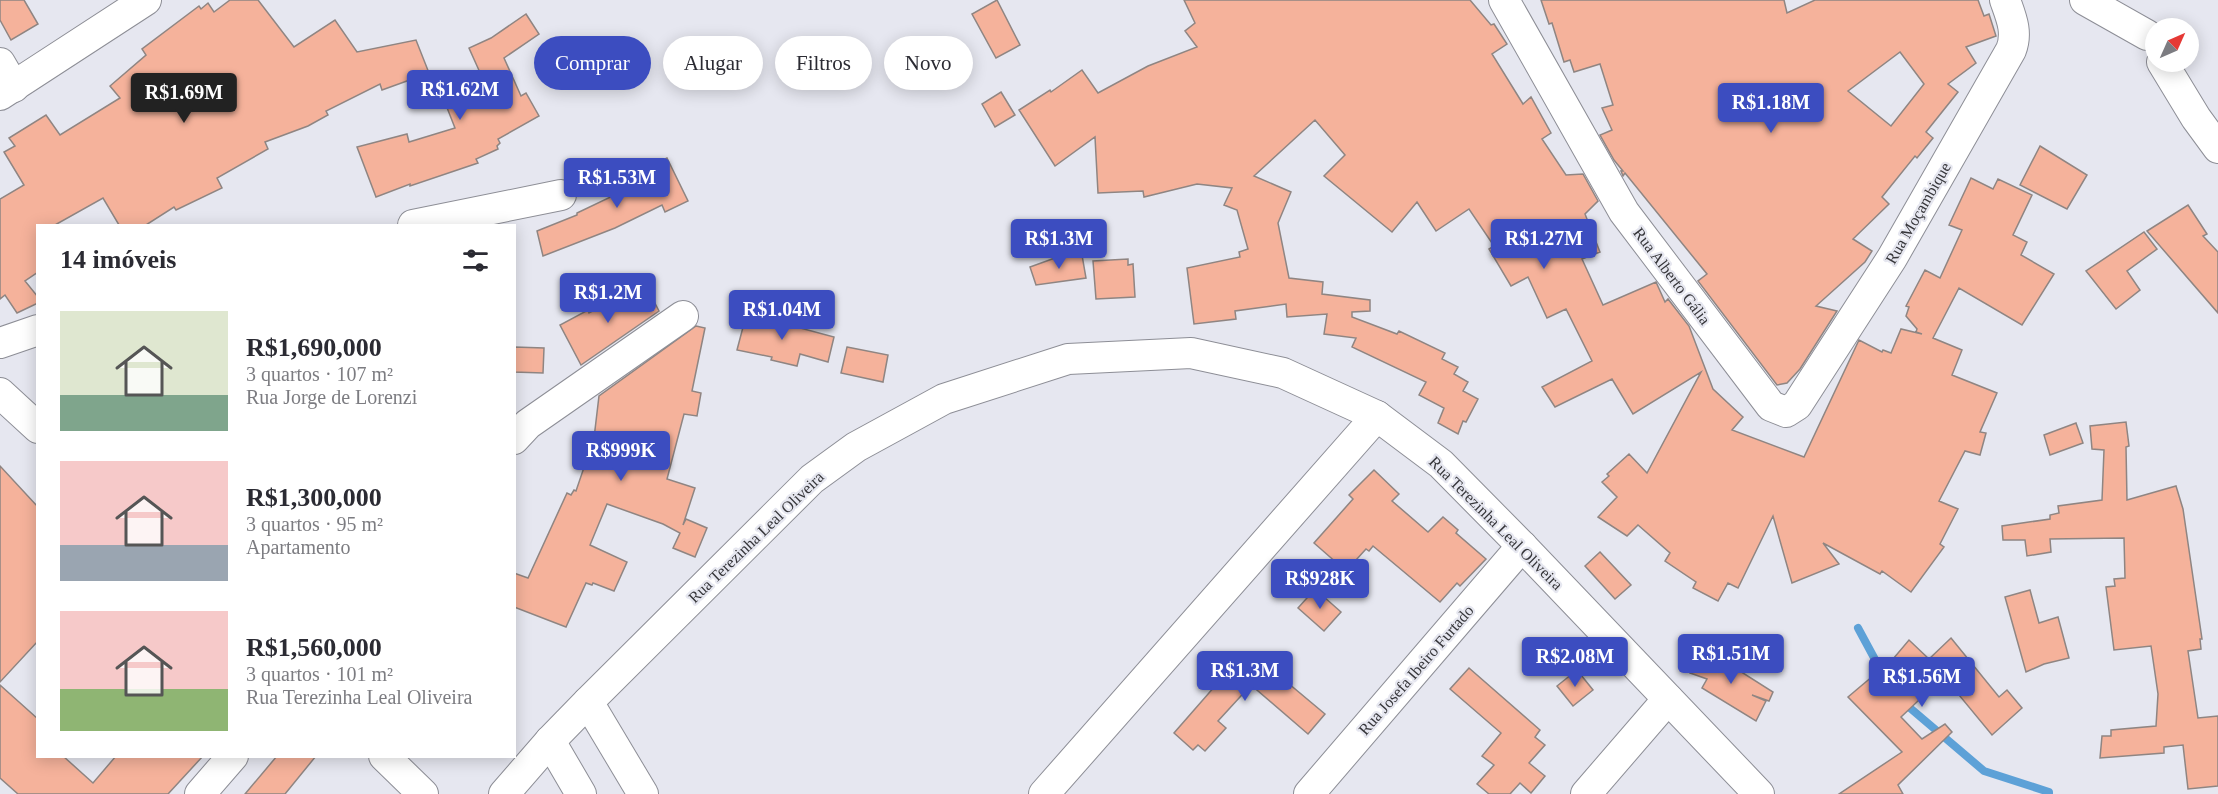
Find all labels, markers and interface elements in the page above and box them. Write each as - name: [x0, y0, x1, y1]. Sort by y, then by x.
- north arrow: [2145, 18, 2199, 72]
- map controls: [2145, 18, 2199, 72]
- chip: Comprar: [534, 36, 651, 90]
- chip: Alugar: [663, 36, 763, 90]
- chip: Filtros: [775, 36, 872, 90]
- chip: Novo: [884, 36, 973, 90]
- pin: R$1.62M: [405, 70, 515, 121]
- pin: R$1.69M: [129, 73, 239, 124]
- text: R$1.62M: [421, 78, 499, 100]
- text: R$1.69M: [145, 81, 223, 103]
- pin: R$1.18M: [1716, 83, 1826, 134]
- text: R$1.18M: [1732, 91, 1810, 113]
- pin: R$1.53M: [562, 158, 672, 209]
- street label: Rua Moçambique: [1882, 159, 1955, 267]
- text: R$1.53M: [578, 166, 656, 188]
- pin: R$1.3M: [1010, 219, 1108, 270]
- pin: R$1.27M: [1489, 219, 1599, 270]
- street label: Rua Alberto Gália: [1630, 224, 1714, 328]
- text: R$1.3M: [1025, 227, 1093, 249]
- text: R$1.27M: [1505, 227, 1583, 249]
- icon: filters: [459, 244, 492, 277]
- text: 14 imóveis: [60, 245, 176, 274]
- pin: R$1.2M: [559, 273, 657, 324]
- text: R$1.2M: [574, 281, 642, 303]
- pin: R$1.04M: [727, 290, 837, 341]
- text: R$1.04M: [743, 298, 821, 320]
- text: R$1,690,000: [246, 333, 382, 362]
- icon: home: [108, 335, 180, 407]
- text: 3 quartos · 107 m²: [246, 363, 393, 385]
- text: Rua Jorge de Lorenzi: [246, 386, 417, 408]
- pin: R$999K: [572, 431, 670, 482]
- text: R$999K: [586, 439, 656, 461]
- street label: Rua Terezinha Leal Oliveira: [1426, 453, 1566, 593]
- street label: Rua Terezinha Leal Oliveira: [685, 468, 827, 606]
- text: R$1,300,000: [246, 483, 382, 512]
- icon: home: [108, 485, 180, 557]
- text: 3 quartos · 95 m²: [246, 513, 383, 535]
- text: Apartamento: [246, 536, 350, 558]
- pin: R$928K: [1271, 559, 1369, 610]
- text: R$928K: [1285, 567, 1355, 589]
- street label: Rua Josefa Ibeiro Furtado: [1355, 602, 1477, 738]
- text: R$1,560,000: [246, 633, 382, 662]
- pin: R$1.51M: [1676, 634, 1786, 685]
- icon: home: [108, 635, 180, 707]
- pin: R$2.08M: [1520, 637, 1630, 688]
- text: R$1.51M: [1692, 642, 1770, 664]
- text: R$2.08M: [1536, 645, 1614, 667]
- pin: R$1.3M: [1196, 651, 1294, 702]
- pin: R$1.56M: [1867, 657, 1977, 708]
- text: R$1.3M: [1211, 659, 1279, 681]
- text: 3 quartos · 101 m²: [246, 663, 393, 685]
- text: R$1.56M: [1883, 665, 1961, 687]
- text: Rua Terezinha Leal Oliveira: [246, 686, 472, 708]

